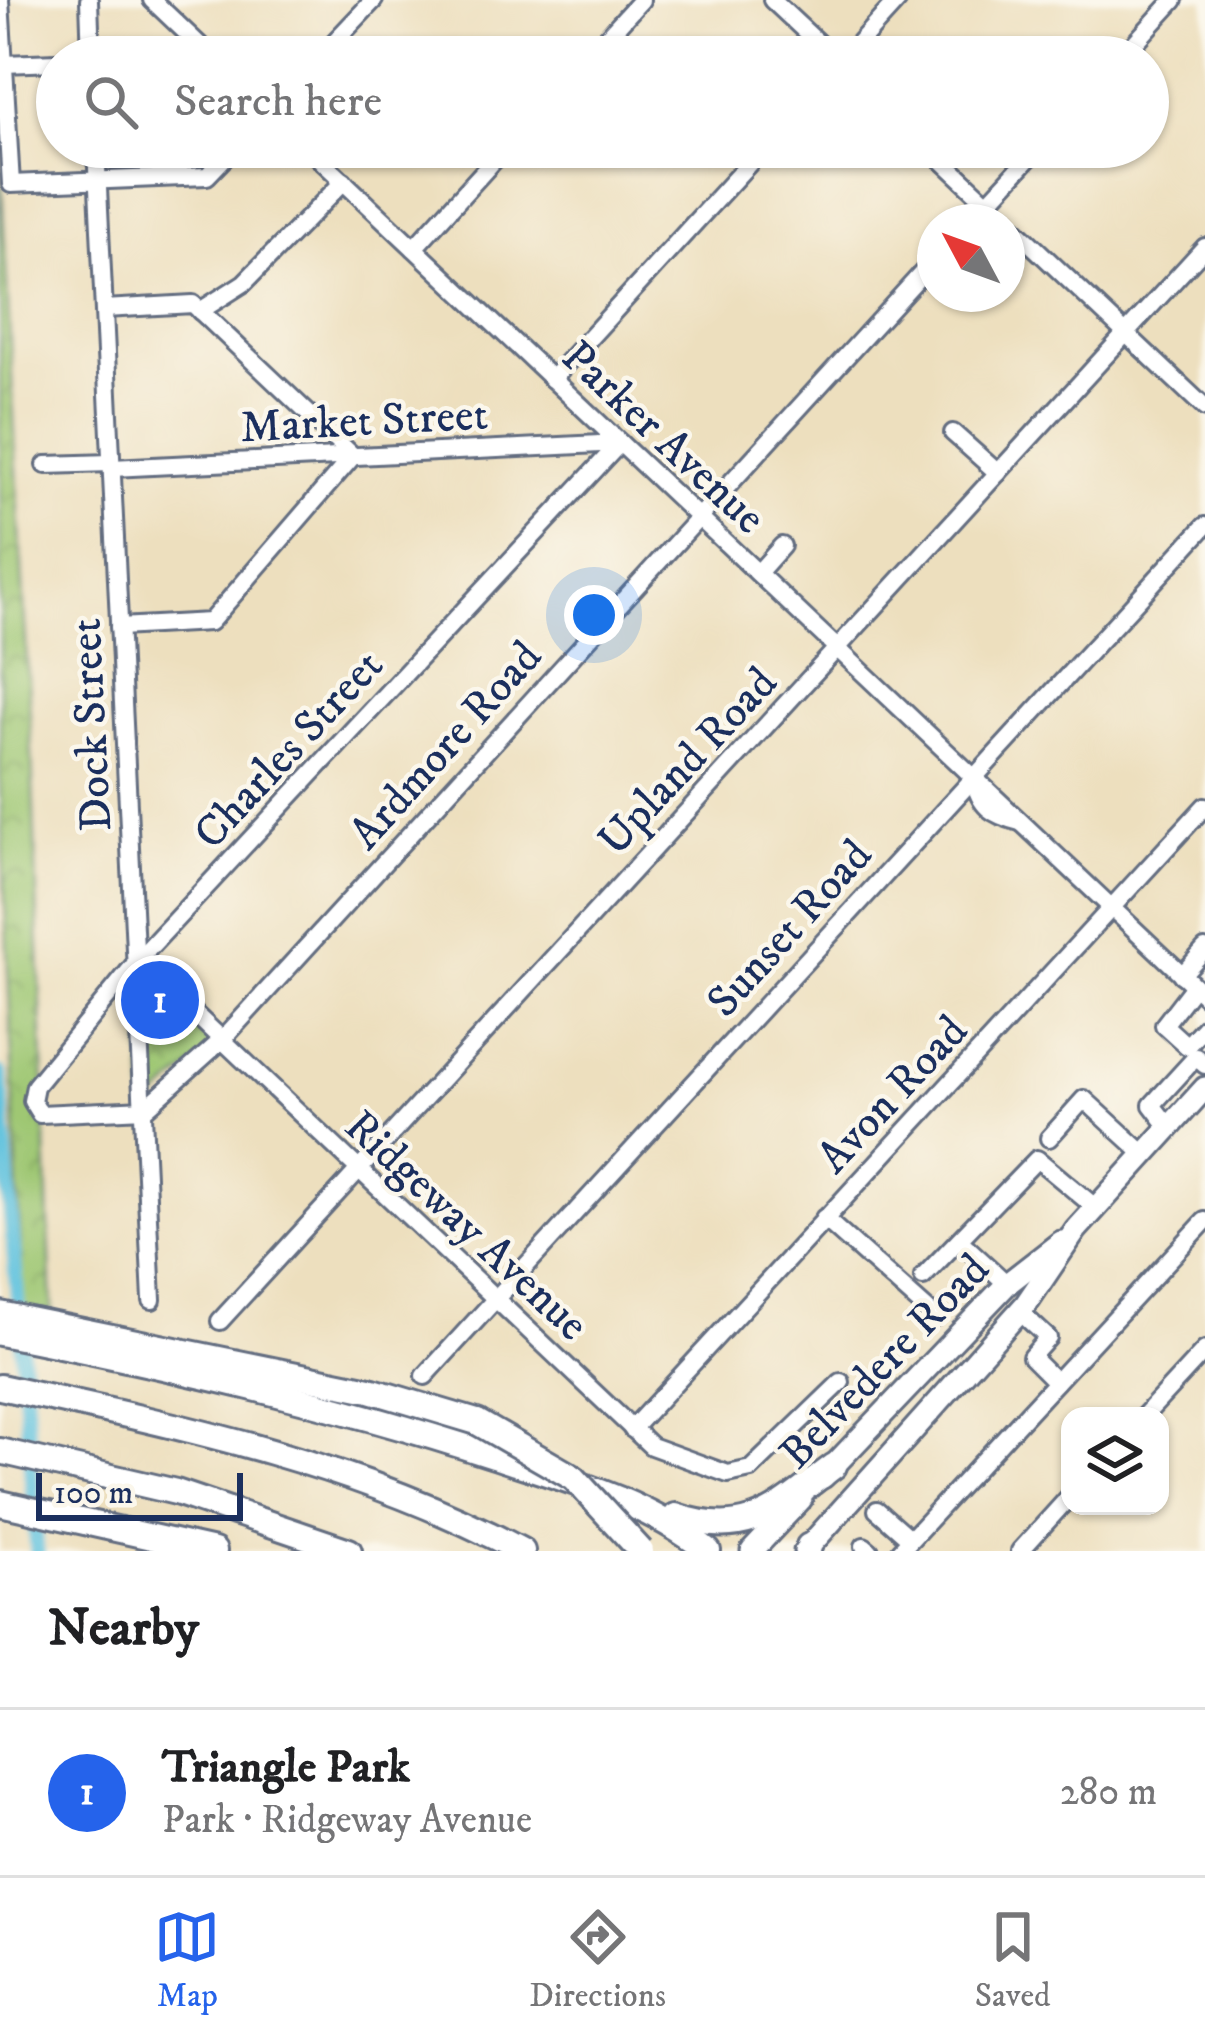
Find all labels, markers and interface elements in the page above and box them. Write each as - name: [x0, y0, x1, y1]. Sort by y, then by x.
- search box: [36, 36, 1169, 168]
- icon: search: [78, 69, 144, 135]
- text: Search here: [174, 74, 382, 130]
- north arrow: [917, 204, 1025, 312]
- street label: Parker Avenue: [549, 330, 777, 547]
- street label: Market Street: [239, 388, 489, 456]
- your location: [564, 585, 624, 645]
- street label: Dock Street: [58, 617, 126, 833]
- street label: Ardmore Road: [338, 630, 555, 862]
- street label: Charles Street: [183, 639, 396, 861]
- street label: Upland Road: [587, 656, 790, 868]
- street label: Sunset Road: [696, 828, 885, 1029]
- pin: 1: [121, 955, 199, 1045]
- street label: Avon Road: [806, 1004, 981, 1186]
- street label: Ridgeway Avenue: [332, 1099, 599, 1353]
- street label: Belvedere Road: [768, 1242, 1002, 1481]
- map controls: [1061, 1407, 1169, 1515]
- button: layers: [1061, 1407, 1169, 1515]
- scale bar: [36, 1467, 243, 1520]
- text: 100 m: [54, 1473, 133, 1514]
- text: Nearby: [48, 1597, 199, 1661]
- text: Triangle Park: [162, 1740, 410, 1796]
- text: 1: [80, 1768, 94, 1817]
- text: 280 m: [1060, 1768, 1157, 1817]
- text: Park · Ridgeway Avenue: [162, 1796, 532, 1845]
- tab: Map: [154, 1904, 220, 2017]
- tab: Directions: [529, 1904, 666, 2017]
- tab: Saved: [975, 1904, 1051, 2017]

